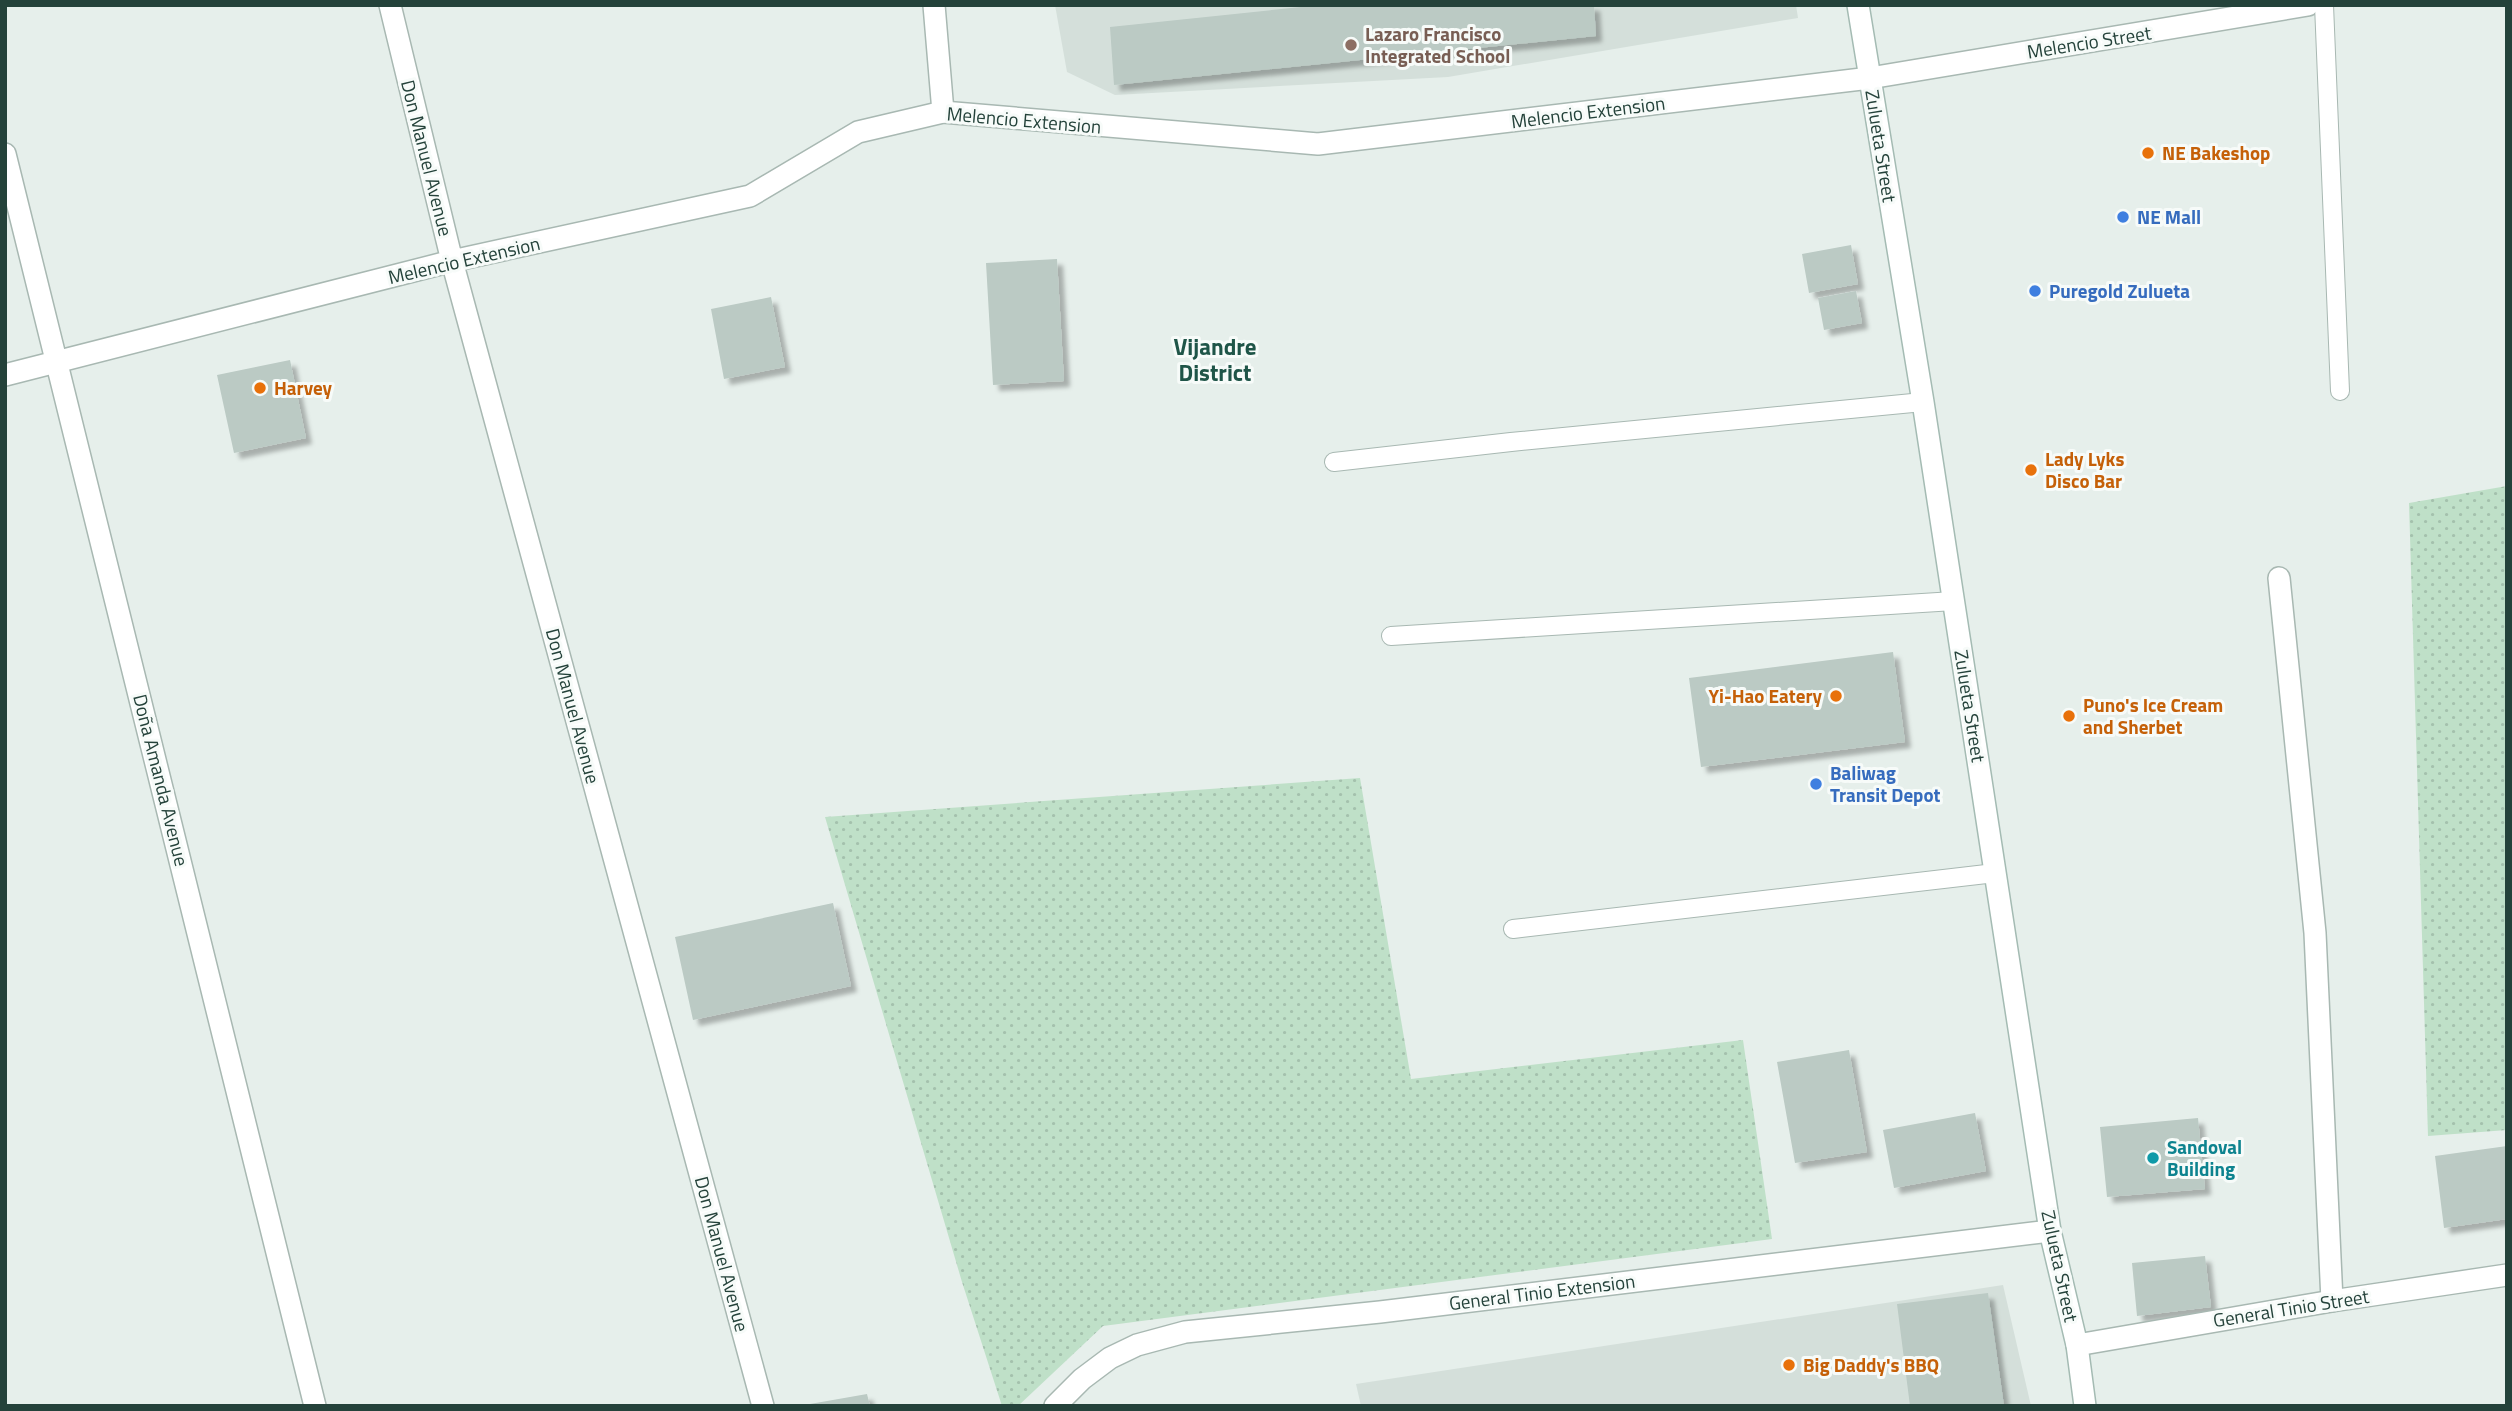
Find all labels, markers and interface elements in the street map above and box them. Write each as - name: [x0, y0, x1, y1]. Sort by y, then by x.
- street label: Melencio Street: [2025, 17, 2153, 66]
- place label: Lazaro Francisco Integrated School: [1365, 19, 1510, 70]
- marker: Lazaro Francisco Integrated School: [1343, 37, 1359, 53]
- street label: Don Manuel Avenue: [394, 77, 461, 239]
- street label: Melencio Extension: [1509, 88, 1667, 135]
- street label: Zulueta Street: [1858, 88, 1905, 205]
- street label: Melencio Extension: [946, 98, 1103, 141]
- place label: NE Bakeshop: [2162, 138, 2270, 167]
- marker: NE Bakeshop: [2140, 145, 2156, 161]
- place label: NE Mall: [2137, 202, 2201, 231]
- marker: NE Mall: [2115, 209, 2131, 225]
- street label: Melencio Extension: [385, 228, 543, 291]
- place label: Puregold Zulueta: [2049, 276, 2190, 305]
- marker: Puregold Zulueta: [2027, 283, 2043, 299]
- district label: Vijandre District: [1173, 329, 1257, 390]
- place label: Harvey: [274, 373, 333, 402]
- marker: Harvey: [252, 380, 268, 396]
- place label: Lady Lyks Disco Bar: [2045, 444, 2124, 495]
- marker: Lady Lyks Disco Bar: [2023, 462, 2039, 478]
- street label: Don Manuel Avenue: [539, 625, 608, 787]
- street label: Zulueta Street: [1947, 648, 1994, 765]
- place label: Yi-Hao Eatery: [1708, 681, 1822, 710]
- marker: Yi-Hao Eatery: [1828, 688, 1844, 704]
- place label: Puno's Ice Cream and Sherbet: [2083, 690, 2223, 741]
- street label: Doña Amanda Avenue: [126, 691, 197, 869]
- marker: Puno's Ice Cream and Sherbet: [2061, 708, 2077, 724]
- place label: Baliwag Transit Depot: [1830, 758, 1941, 809]
- marker: Baliwag Transit Depot: [1808, 776, 1824, 792]
- place label: Sandoval Building: [2167, 1132, 2242, 1183]
- marker: Sandoval Building: [2145, 1150, 2161, 1166]
- street label: Don Manuel Avenue: [688, 1173, 757, 1335]
- street label: Zulueta Street: [2035, 1207, 2087, 1325]
- street label: General Tinio Extension: [1447, 1266, 1637, 1317]
- street label: General Tinio Street: [2211, 1281, 2371, 1334]
- place label: Big Daddy's BBQ: [1803, 1350, 1939, 1379]
- marker: Big Daddy's BBQ: [1781, 1357, 1797, 1373]

